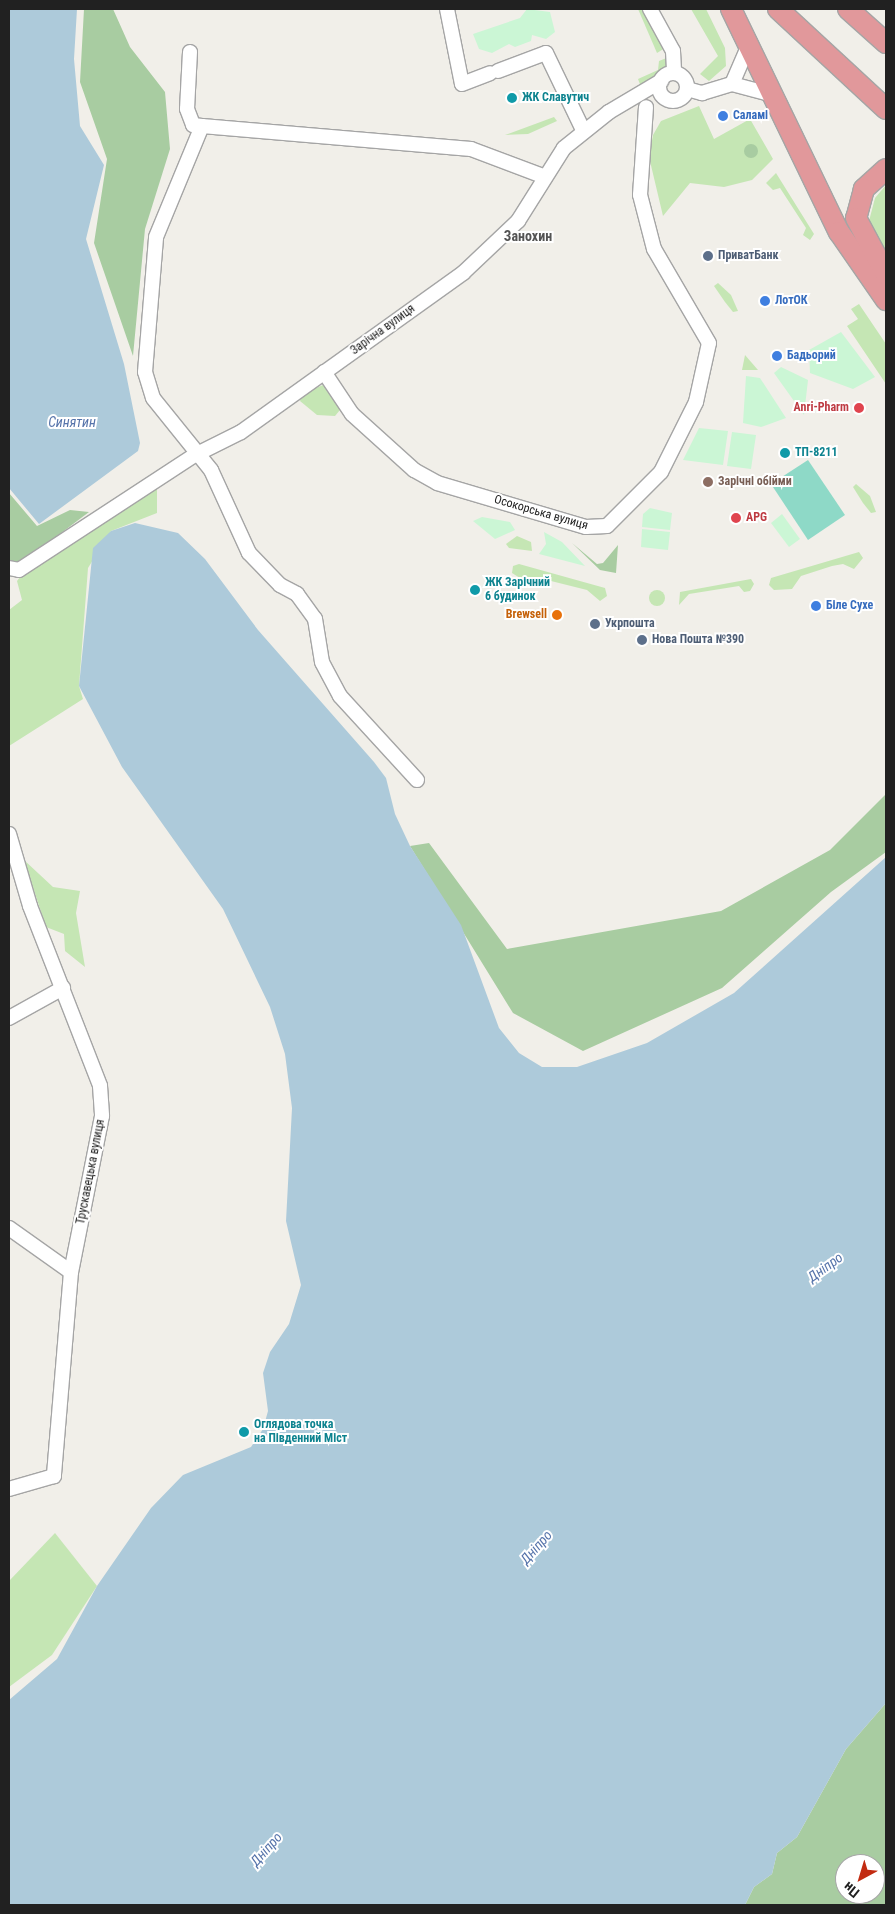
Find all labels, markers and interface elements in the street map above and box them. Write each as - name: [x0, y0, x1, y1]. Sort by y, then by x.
- place label: ЖК Славутич: [522, 91, 589, 105]
- marker: ЖК Славутич: [506, 92, 518, 104]
- place label: Саламі: [733, 109, 768, 123]
- marker: Саламі: [717, 110, 729, 122]
- district label: Занохин: [504, 228, 552, 244]
- place label: ПриватБанк: [718, 249, 779, 263]
- marker: ПриватБанк: [702, 250, 714, 262]
- place label: ЛотОК: [775, 294, 808, 308]
- marker: ЛотОК: [759, 295, 771, 307]
- street label: Зарічна вулиця: [348, 302, 418, 358]
- place label: Бадьорий: [787, 349, 836, 363]
- marker: Бадьорий: [771, 350, 783, 362]
- place label: Anri-Pharm: [794, 401, 849, 415]
- marker: Anri-Pharm: [853, 402, 865, 414]
- water label: Синятин: [48, 414, 96, 430]
- place label: ТП-8211: [795, 446, 837, 460]
- marker: ТП-8211: [779, 447, 791, 459]
- place label: Зарічні обійми: [718, 475, 792, 489]
- marker: Зарічні обійми: [702, 476, 714, 488]
- street label: Осокорська вулиця: [492, 493, 590, 533]
- place label: APG: [746, 511, 767, 525]
- marker: APG: [730, 512, 742, 524]
- place label: ЖК Зарічний 6 будинок: [485, 576, 550, 604]
- marker: ЖК Зарічний 6 будинок: [469, 584, 481, 596]
- place label: Біле Сухе: [826, 599, 873, 613]
- marker: Біле Сухе: [810, 600, 822, 612]
- place label: Brewsell: [506, 608, 547, 622]
- marker: Brewsell: [551, 609, 563, 621]
- place label: Укрпошта: [605, 617, 655, 631]
- marker: Укрпошта: [589, 618, 601, 630]
- place label: Нова Пошта №390: [652, 633, 744, 647]
- marker: Нова Пошта №390: [636, 634, 648, 646]
- street label: Трускавецька вулиця: [74, 1118, 108, 1226]
- water label: Дніпро: [804, 1249, 846, 1285]
- place label: Оглядова точка на Південний Міст: [254, 1418, 347, 1446]
- marker: Оглядова точка на Південний Міст: [238, 1426, 250, 1438]
- water label: Дніпро: [517, 1527, 555, 1567]
- water label: Дніпро: [247, 1829, 285, 1869]
- north arrow: [835, 1854, 885, 1904]
- text: Пн: [840, 1879, 862, 1901]

